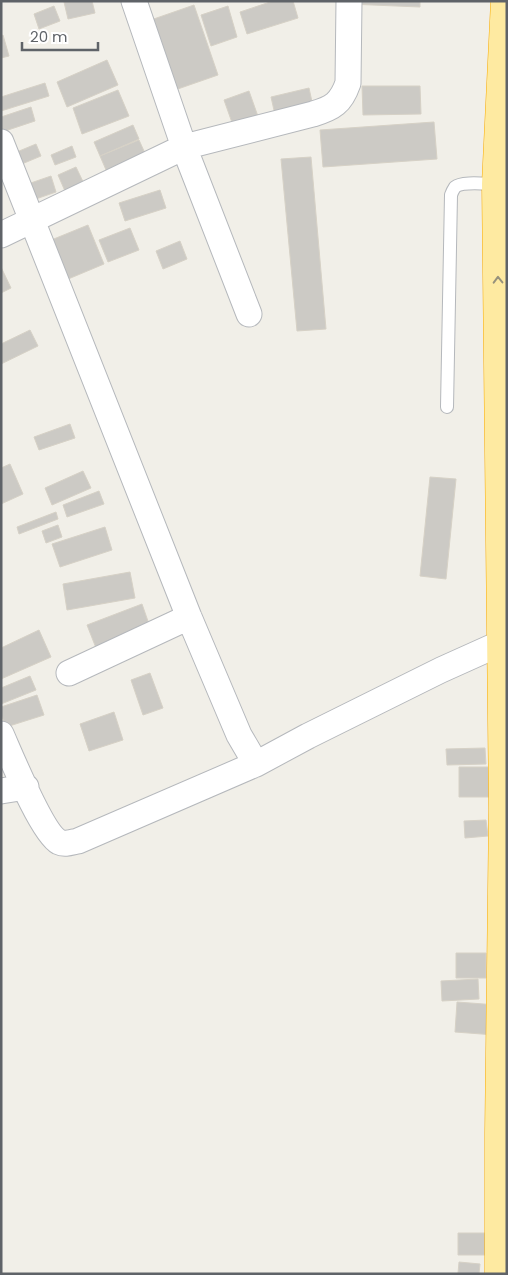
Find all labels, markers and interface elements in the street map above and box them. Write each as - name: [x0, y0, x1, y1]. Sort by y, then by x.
- scale bar: [22, 20, 99, 52]
- text: 20 m: [30, 26, 68, 47]
- one-way arrow: [493, 276, 503, 284]

